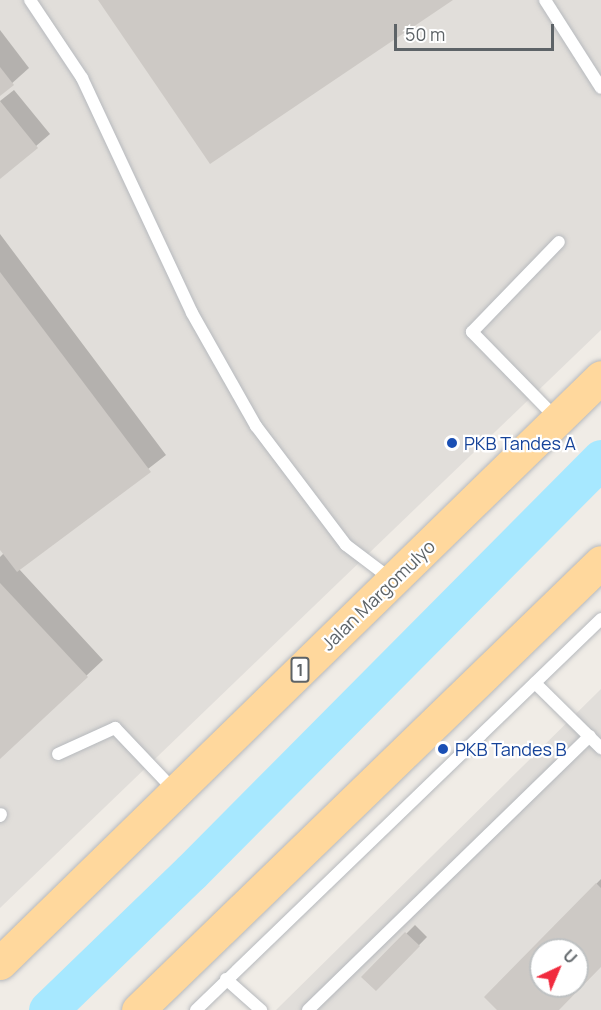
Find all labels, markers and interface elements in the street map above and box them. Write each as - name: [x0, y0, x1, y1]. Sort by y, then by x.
- scale bar: [397, 12, 558, 50]
- text: 50 m: [405, 22, 445, 46]
- place label: PKB Tandes A: [464, 432, 576, 454]
- marker: PKB Tandes A: [445, 436, 459, 450]
- street label: Jalan Margomulyo: [317, 535, 439, 655]
- road number: 1: [290, 657, 310, 683]
- place label: PKB Tandes B: [455, 738, 567, 760]
- marker: PKB Tandes B: [436, 742, 450, 756]
- north arrow: [529, 938, 589, 998]
- text: U: [558, 945, 582, 968]

